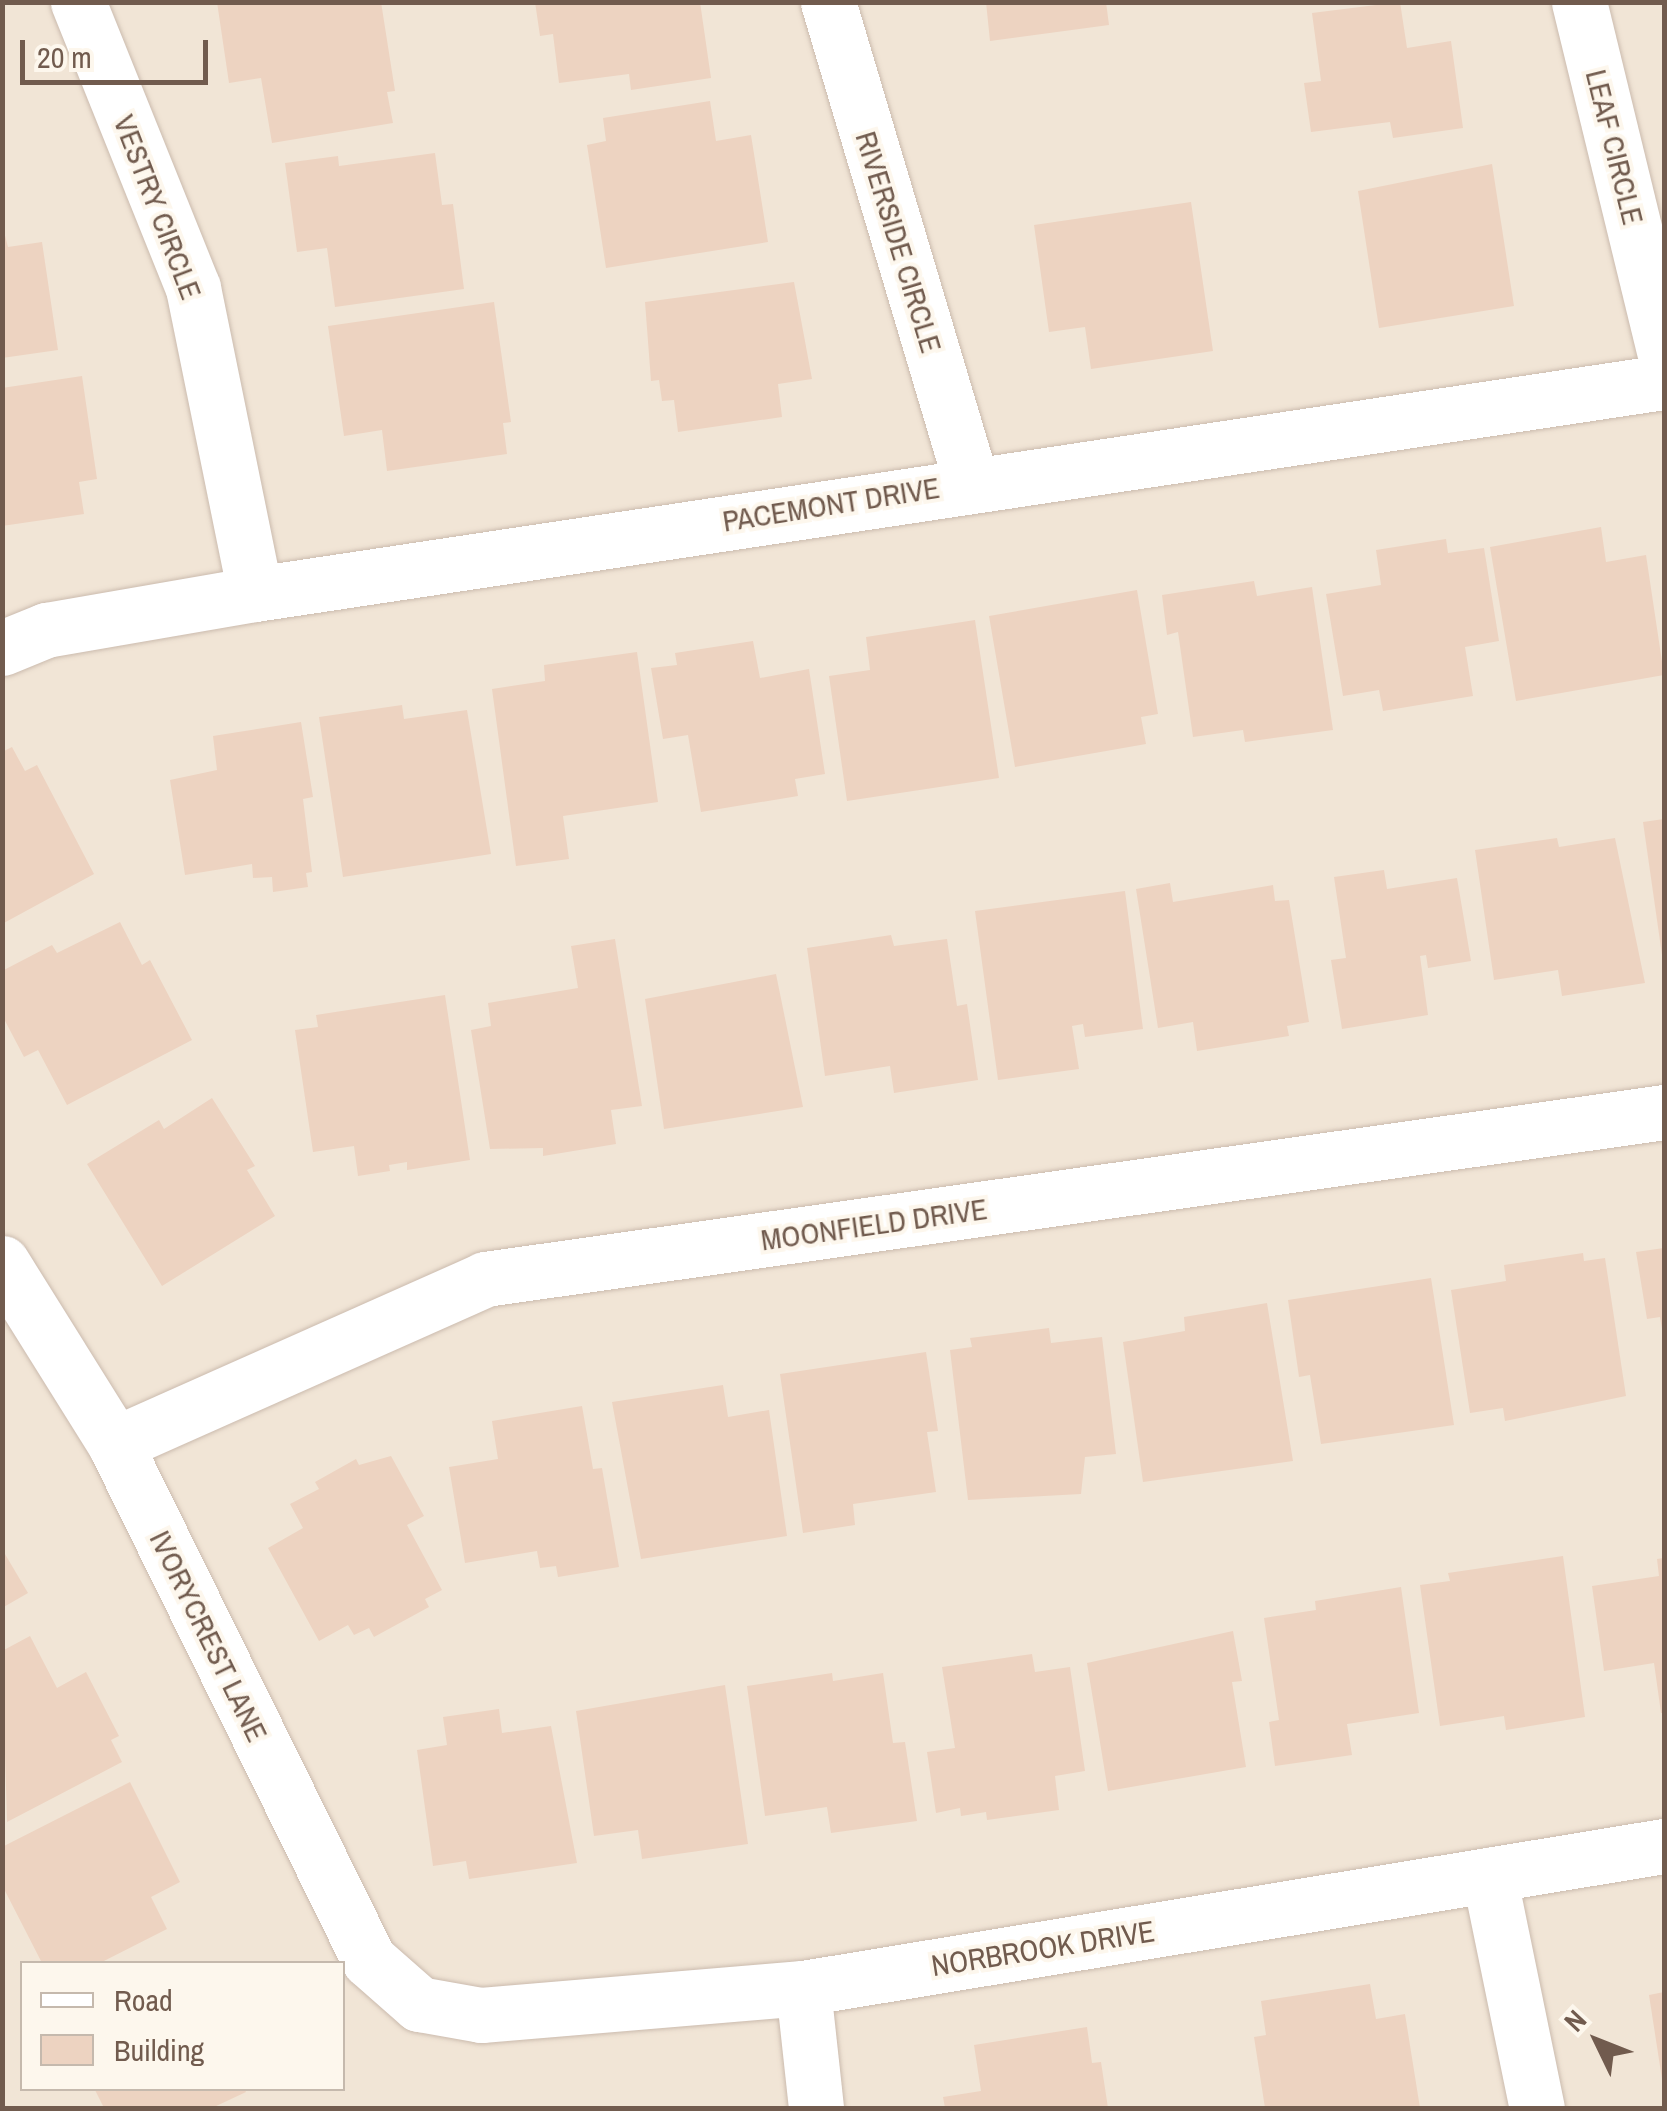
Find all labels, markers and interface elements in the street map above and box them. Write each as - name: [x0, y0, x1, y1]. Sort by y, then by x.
- scale bar: [25, 20, 212, 82]
- text: 20 m: [37, 37, 92, 77]
- street label: LEAF CIRCLE: [1578, 66, 1652, 228]
- street label: VESTRY CIRCLE: [106, 109, 210, 305]
- street label: RIVERSIDE CIRCLE: [848, 127, 950, 357]
- street label: PACEMONT DRIVE: [720, 469, 942, 539]
- street label: MOONFIELD DRIVE: [758, 1190, 990, 1258]
- street label: IVORYCREST LANE: [142, 1524, 276, 1748]
- street label: NORBROOK DRIVE: [929, 1913, 1157, 1983]
- legend: [20, 1961, 345, 2091]
- text: Road: [114, 1980, 173, 2020]
- north arrow: [1547, 1991, 1647, 2091]
- text: N: [1556, 2002, 1595, 2040]
- text: Building: [114, 2030, 204, 2070]

